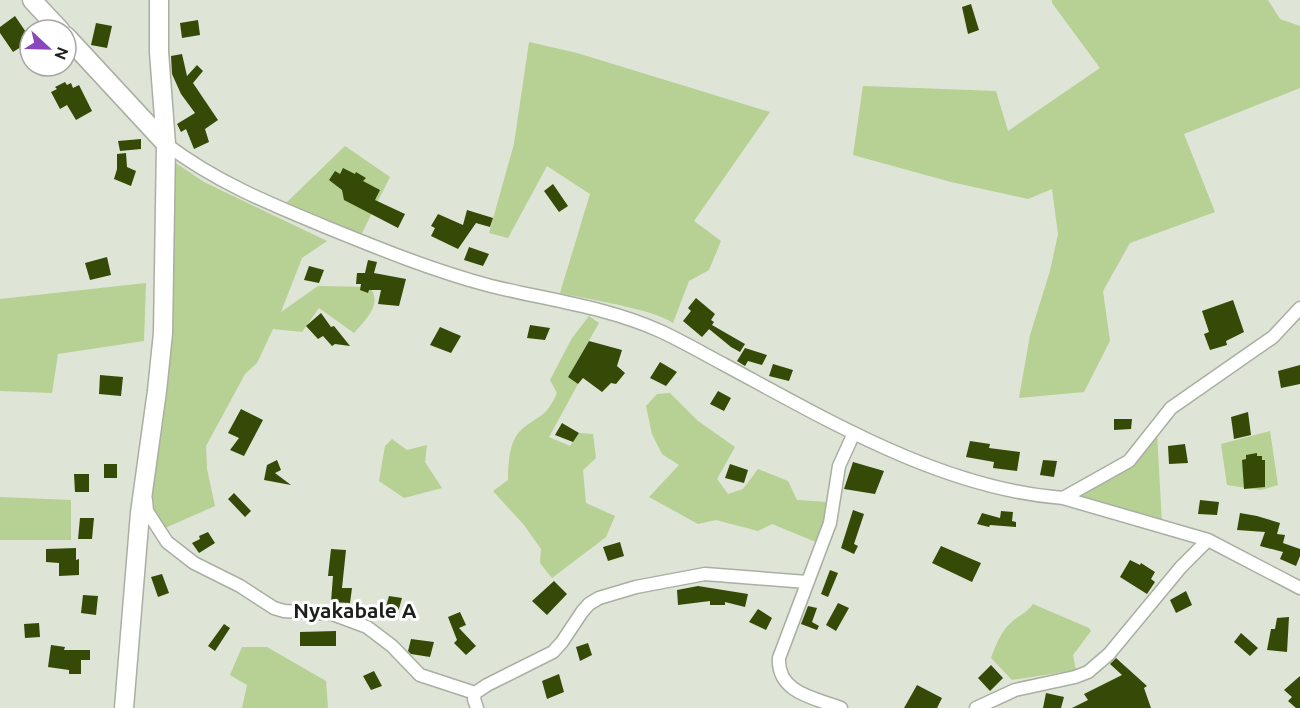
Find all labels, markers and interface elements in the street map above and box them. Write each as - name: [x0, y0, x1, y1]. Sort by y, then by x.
- north arrow: [18, 18, 78, 78]
- text: N: [51, 45, 72, 63]
- district label: Nyakabale A: [293, 598, 417, 622]

